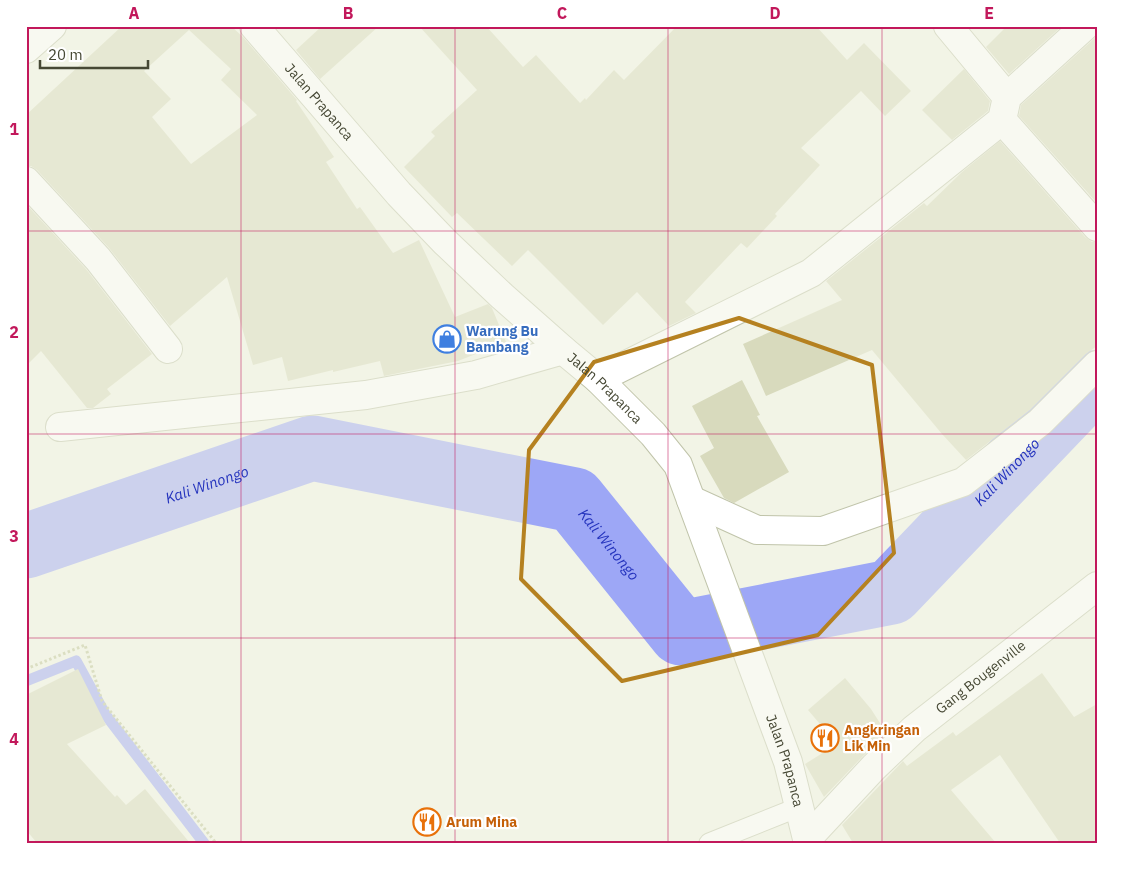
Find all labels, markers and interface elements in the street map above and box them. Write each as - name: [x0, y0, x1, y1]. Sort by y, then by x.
- text: A: [129, 3, 140, 23]
- text: B: [343, 3, 354, 23]
- text: C: [557, 3, 567, 23]
- text: D: [769, 3, 781, 23]
- text: E: [984, 3, 994, 23]
- scale bar: [40, 38, 148, 70]
- text: 20 m: [48, 45, 83, 64]
- street label: Jalan Prapanca: [281, 59, 358, 144]
- text: 1: [9, 119, 19, 139]
- text: 2: [9, 322, 19, 342]
- place label: Warung Bu Bambang: [466, 322, 538, 356]
- shop icon: Warung Bu Bambang: [432, 324, 462, 354]
- street label: Jalan Prapanca: [564, 348, 647, 428]
- water label: Kali Winongo: [969, 433, 1043, 509]
- water label: Kali Winongo: [163, 461, 251, 507]
- water label: Kali Winongo: [575, 504, 644, 584]
- text: 3: [9, 526, 19, 546]
- street label: Gang Bougenville: [932, 636, 1029, 718]
- street label: Jalan Prapanca: [762, 712, 808, 809]
- place label: Angkringan Lik Min: [844, 721, 920, 755]
- restaurant icon: Angkringan Lik Min: [810, 723, 840, 753]
- text: 4: [9, 729, 19, 749]
- restaurant icon: Arum Mina: [412, 807, 442, 837]
- place label: Arum Mina: [446, 813, 517, 831]

